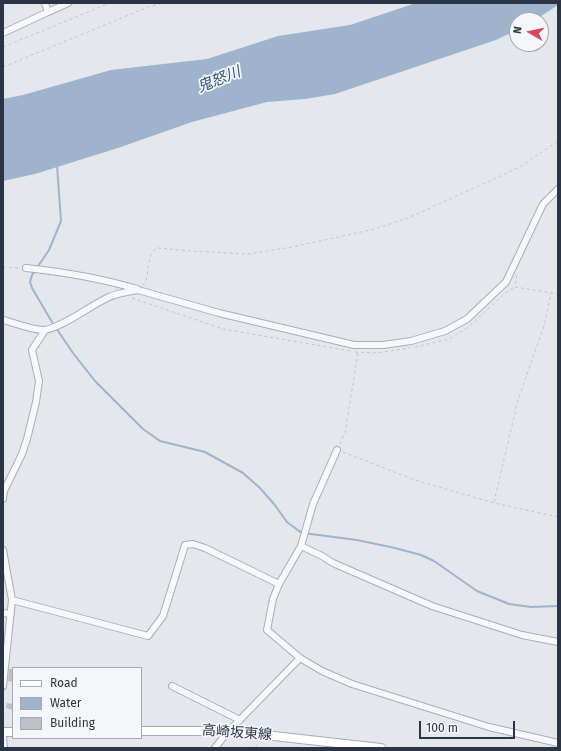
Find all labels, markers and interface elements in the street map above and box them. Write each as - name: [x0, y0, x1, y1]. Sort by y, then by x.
- north arrow: [509, 12, 549, 52]
- text: N: [511, 26, 525, 35]
- water label: 鬼怒川: [195, 63, 243, 97]
- legend: [12, 667, 142, 739]
- text: Road: [50, 676, 78, 690]
- text: Water: [50, 696, 81, 710]
- scale bar: [421, 713, 517, 739]
- text: Building: [50, 716, 95, 730]
- text: 100 m: [426, 721, 458, 735]
- street label: 高崎坂東線: [201, 722, 273, 744]

